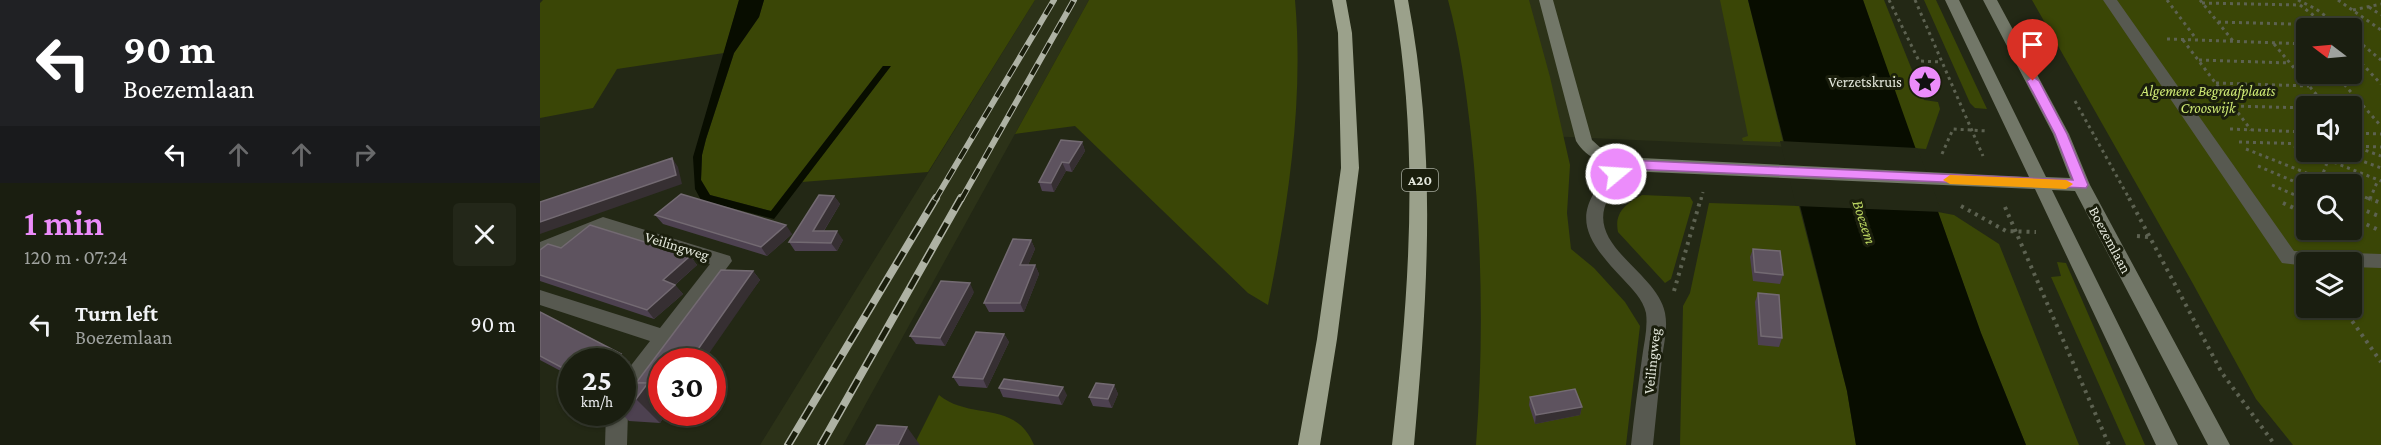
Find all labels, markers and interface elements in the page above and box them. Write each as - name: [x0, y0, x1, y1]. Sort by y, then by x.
- north arrow: [2296, 18, 2362, 84]
- map controls: [2296, 18, 2362, 318]
- pin: [2007, 19, 2058, 81]
- icon: left: [24, 24, 102, 102]
- text: 90 m: [123, 25, 215, 72]
- icon: arrive: [2016, 28, 2049, 61]
- place icon: Verzetskruis: [1907, 64, 1943, 100]
- text: Boezemlaan: [123, 74, 255, 104]
- place label: Verzetskruis: [1828, 74, 1902, 90]
- park label: Algemene Begraafplaats Crooswijk: [2140, 83, 2276, 117]
- button: sound: [2296, 96, 2362, 162]
- icon: left: [159, 138, 192, 171]
- icon: ahead: [222, 138, 255, 171]
- icon: ahead: [285, 138, 318, 171]
- icon: right: [348, 138, 381, 171]
- position arrow: [1584, 142, 1648, 206]
- road number: A20: [1402, 169, 1438, 191]
- button: search: [2296, 174, 2362, 240]
- water label: Boezem: [1849, 198, 1880, 247]
- text: 1 min: [24, 203, 104, 243]
- button: close: [453, 203, 516, 266]
- street label: Boezemlaan: [2086, 204, 2134, 276]
- street label: Veilingweg: [643, 229, 711, 264]
- text: 120 m · 07:24: [24, 246, 128, 268]
- button: layers: [2296, 252, 2362, 318]
- text: Turn left: [75, 301, 158, 326]
- icon: left: [24, 308, 57, 341]
- text: 90 m: [471, 312, 516, 337]
- text: Boezemlaan: [75, 326, 173, 348]
- street label: Veilingweg: [1641, 327, 1664, 395]
- speed limit sign: 30: [648, 348, 726, 426]
- text: 25: [582, 363, 612, 396]
- text: km/h: [581, 394, 613, 410]

